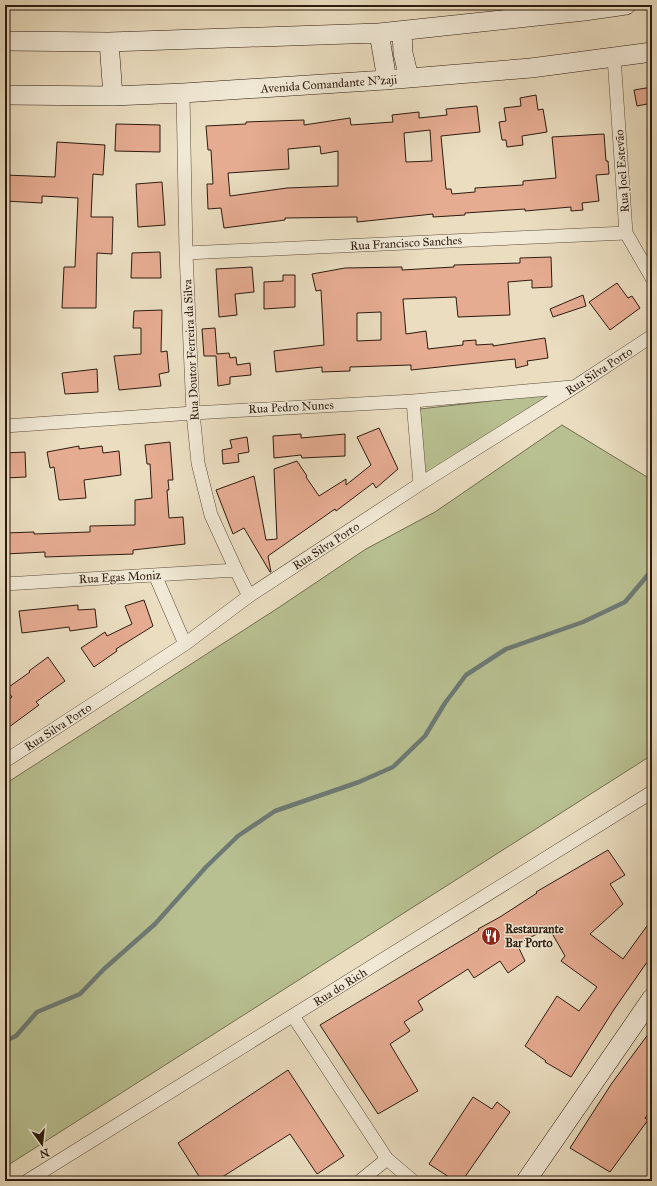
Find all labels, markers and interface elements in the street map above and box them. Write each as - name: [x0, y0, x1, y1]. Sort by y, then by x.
- street label: Avenida Comandante N'zaji: [259, 72, 398, 96]
- street label: Rua Joel Estevão: [612, 129, 633, 213]
- street label: Rua Francisco Sanches: [350, 233, 462, 253]
- street label: Rua Doutor Ferreira da Silva: [180, 278, 202, 421]
- street label: Rua Silva Porto: [563, 344, 635, 398]
- street label: Rua Pedro Nunes: [248, 398, 334, 416]
- street label: Rua Silva Porto: [290, 519, 362, 573]
- street label: Rua Egas Moniz: [79, 568, 162, 587]
- street label: Rua Silva Porto: [22, 700, 94, 754]
- place label: Restaurante Bar Porto: [505, 922, 564, 950]
- restaurant icon: Restaurante Bar Porto: [480, 925, 502, 947]
- street label: Rua do Rich: [311, 965, 370, 1009]
- north arrow: [22, 1124, 62, 1164]
- text: N: [38, 1146, 51, 1161]

